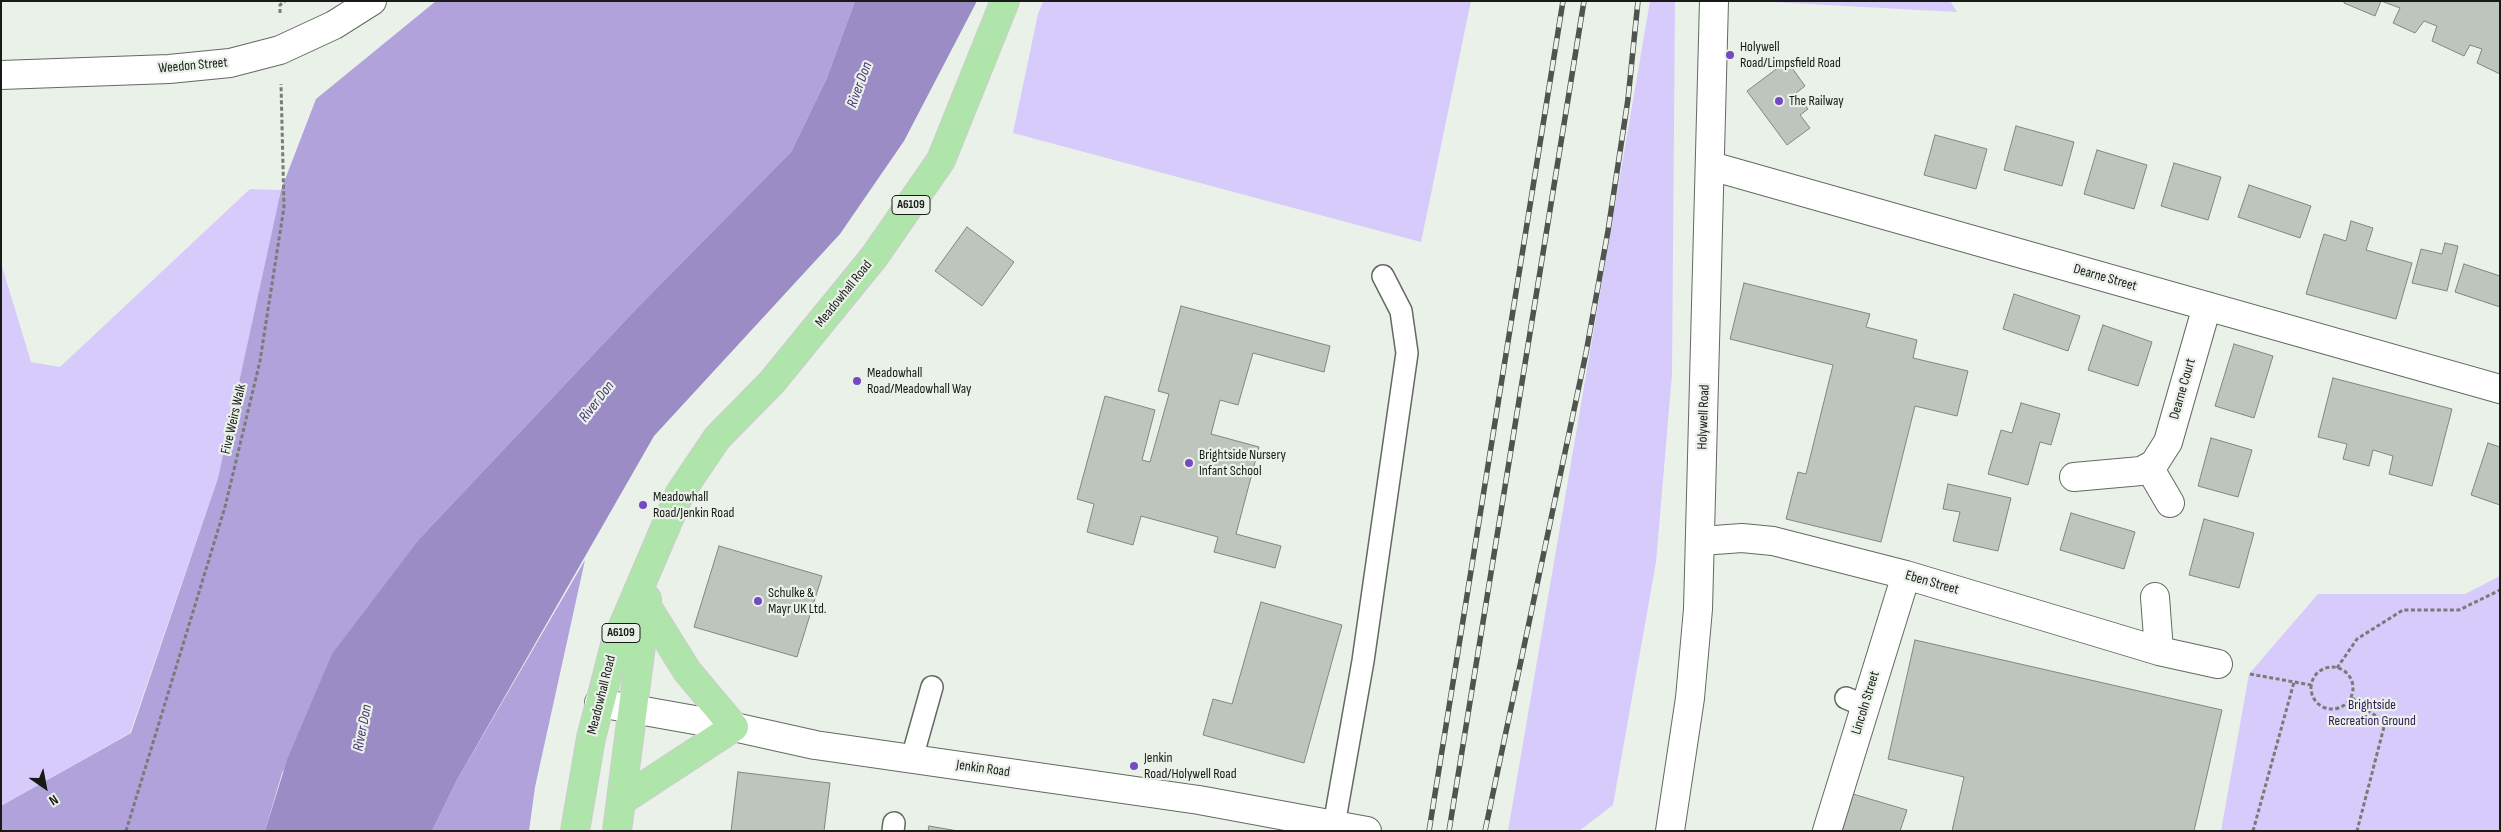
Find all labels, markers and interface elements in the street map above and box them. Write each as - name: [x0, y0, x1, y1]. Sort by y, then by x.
- place label: Holywell Road/Limpsfield Road: [1740, 39, 1841, 72]
- marker: Holywell Road/Limpsfield Road: [1724, 49, 1736, 61]
- street label: Weedon Street: [158, 55, 228, 77]
- water label: River Don: [843, 60, 877, 110]
- place label: The Railway: [1789, 93, 1844, 109]
- marker: The Railway: [1773, 95, 1785, 107]
- road number: A6109: [892, 196, 930, 214]
- street label: Meadowhall Road: [812, 257, 876, 331]
- street label: Dearne Street: [2071, 261, 2139, 295]
- street label: Dearne Court: [2166, 357, 2200, 421]
- place label: Meadowhall Road/Meadowhall Way: [867, 365, 971, 398]
- marker: Meadowhall Road/Meadowhall Way: [851, 375, 863, 387]
- water label: River Don: [575, 378, 619, 426]
- street label: Five Weirs Walk: [218, 382, 250, 456]
- street label: Holywell Road: [1694, 384, 1714, 450]
- place label: Brightside Nursery Infant School: [1199, 447, 1286, 480]
- marker: Brightside Nursery Infant School: [1183, 457, 1195, 469]
- place label: Meadowhall Road/Jenkin Road: [653, 489, 734, 522]
- marker: Meadowhall Road/Jenkin Road: [637, 499, 649, 511]
- street label: Eben Street: [1903, 567, 1961, 599]
- place label: Schulke & Mayr UK Ltd.: [768, 585, 826, 618]
- marker: Schulke & Mayr UK Ltd.: [752, 595, 764, 607]
- road number: A6109: [602, 624, 640, 642]
- street label: Meadowhall Road: [584, 654, 620, 736]
- street label: Lincoln Street: [1848, 669, 1884, 737]
- park label: Brightside Recreation Ground: [2328, 697, 2416, 730]
- water label: River Don: [350, 703, 376, 753]
- place label: Jenkin Road/Holywell Road: [1144, 750, 1237, 782]
- street label: Jenkin Road: [955, 757, 1011, 781]
- marker: Jenkin Road/Holywell Road: [1128, 760, 1140, 772]
- north arrow: [20, 762, 70, 812]
- text: N: [46, 791, 61, 809]

